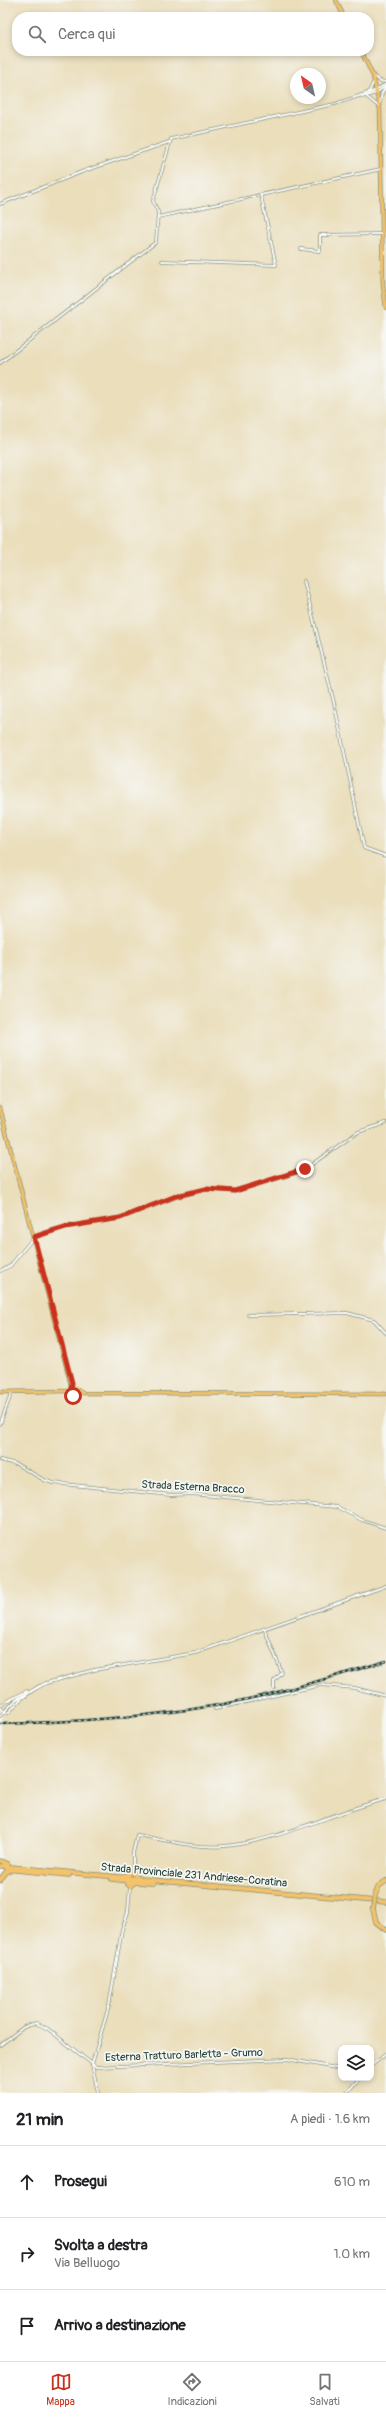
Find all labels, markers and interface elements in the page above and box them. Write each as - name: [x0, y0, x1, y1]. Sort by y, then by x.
- search box: [12, 12, 374, 56]
- icon: search: [26, 23, 48, 45]
- text: Cerca qui: [58, 25, 115, 44]
- north arrow: [290, 68, 326, 104]
- route end: [296, 1160, 314, 1178]
- route start: [64, 1387, 82, 1405]
- street label: Strada Esterna Bracco: [141, 1478, 245, 1496]
- street label: Strada Provinciale 231 Andriese-Coratina: [100, 1860, 288, 1890]
- map controls: [338, 2045, 374, 2081]
- button: layers: [338, 2045, 374, 2081]
- street label: Esterna Tratturo Barletta - Grumo: [105, 2046, 263, 2064]
- text: 21 min: [16, 2109, 63, 2130]
- text: A piedi · 1.6 km: [290, 2111, 370, 2127]
- icon: ahead: [16, 2171, 38, 2193]
- text: Prosegui: [54, 2172, 107, 2191]
- text: 610 m: [334, 2174, 370, 2190]
- text: Svolta a destra: [54, 2236, 148, 2255]
- icon: right: [16, 2243, 38, 2265]
- text: 1.0 km: [333, 2246, 370, 2262]
- text: Via Belluogo: [54, 2255, 120, 2271]
- icon: arrive: [16, 2315, 38, 2337]
- text: Arrivo a destinazione: [54, 2316, 186, 2335]
- tab: Mappa: [46, 2371, 75, 2408]
- tab: Indicazioni: [168, 2371, 217, 2408]
- tab: Salvati: [309, 2371, 340, 2408]

